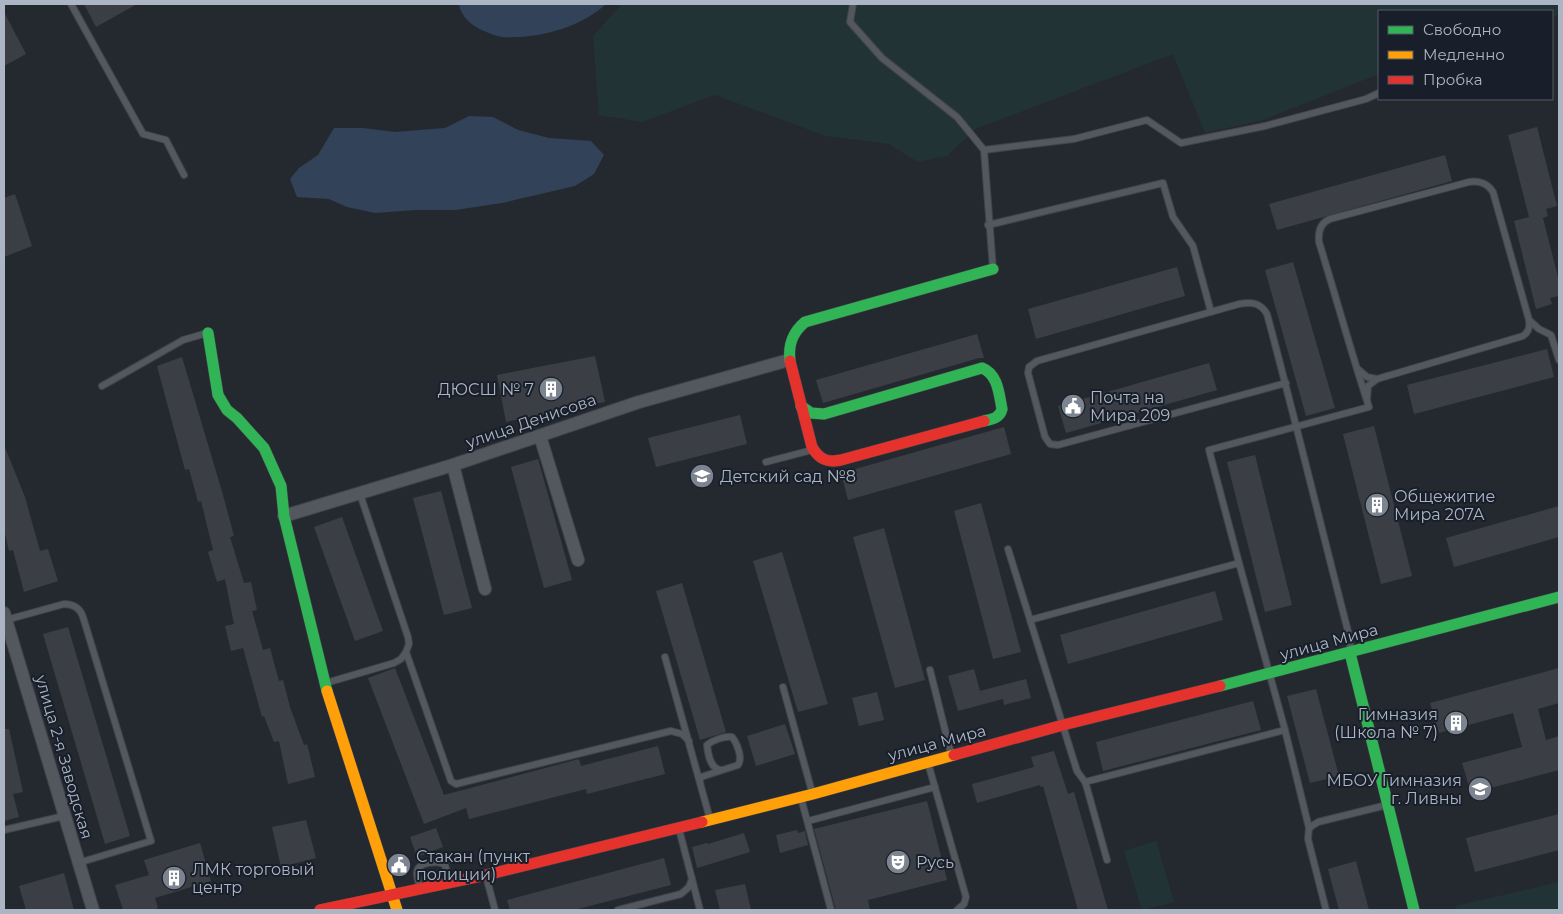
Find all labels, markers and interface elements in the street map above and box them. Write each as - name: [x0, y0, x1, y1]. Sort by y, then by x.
- legend: [1378, 10, 1553, 100]
- text: Свободно: [1423, 20, 1501, 39]
- text: Медленно: [1423, 45, 1505, 64]
- text: Пробка: [1423, 70, 1482, 89]
- building icon: ДЮСШ № 7: [538, 376, 564, 402]
- place label: ДЮСШ № 7: [438, 380, 534, 399]
- place label: Почта на Мира 209: [1090, 388, 1170, 425]
- street label: улица Денисова: [462, 390, 599, 453]
- public building icon: Почта на Мира 209: [1060, 393, 1086, 419]
- school or university icon: Детский сад №8: [689, 463, 715, 489]
- place label: Детский сад №8: [720, 467, 856, 486]
- place label: Общежитие Мира 207А: [1394, 487, 1495, 524]
- building icon: Общежитие Мира 207А: [1364, 492, 1390, 518]
- street label: улица Мира: [1277, 620, 1380, 664]
- street label: улица 2-я Заводская: [31, 672, 96, 841]
- place label: Гимназия (Школа № 7): [1334, 705, 1438, 742]
- building icon: Гимназия (Школа № 7): [1443, 710, 1469, 736]
- street label: улица Мира: [885, 721, 988, 765]
- place label: МБОУ Гимназия г. Ливны: [1326, 771, 1462, 808]
- school or university icon: МБОУ Гимназия г. Ливны: [1467, 776, 1493, 802]
- place label: Стакан (пункт полиции): [416, 847, 530, 884]
- theatre icon: Русь: [885, 849, 911, 875]
- public building icon: Стакан (пункт полиции): [386, 852, 412, 878]
- place label: Русь: [916, 853, 954, 872]
- place label: ЛМК торговый центр: [192, 860, 314, 897]
- building icon: ЛМК торговый центр: [161, 865, 187, 891]

